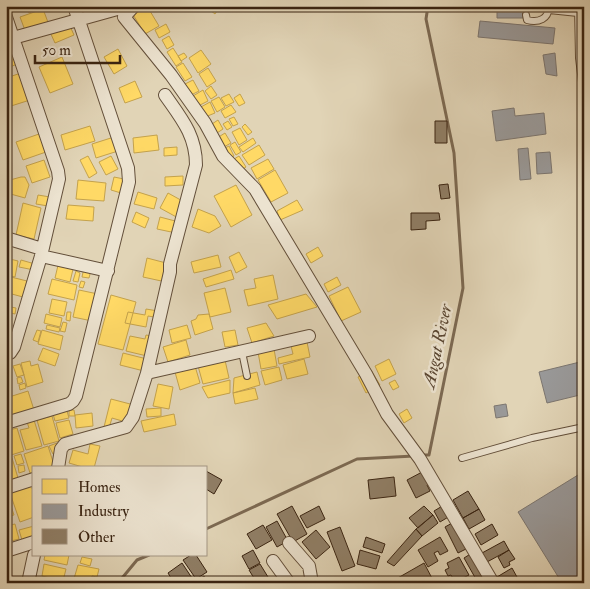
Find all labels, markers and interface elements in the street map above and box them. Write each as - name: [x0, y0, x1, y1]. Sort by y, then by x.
- scale bar: [35, 32, 120, 64]
- text: 50 m: [42, 41, 71, 60]
- water label: Angat River: [417, 301, 458, 392]
- legend: [32, 466, 208, 556]
- text: Homes: [78, 478, 120, 497]
- text: Industry: [78, 502, 129, 521]
- text: Other: [78, 528, 115, 547]

